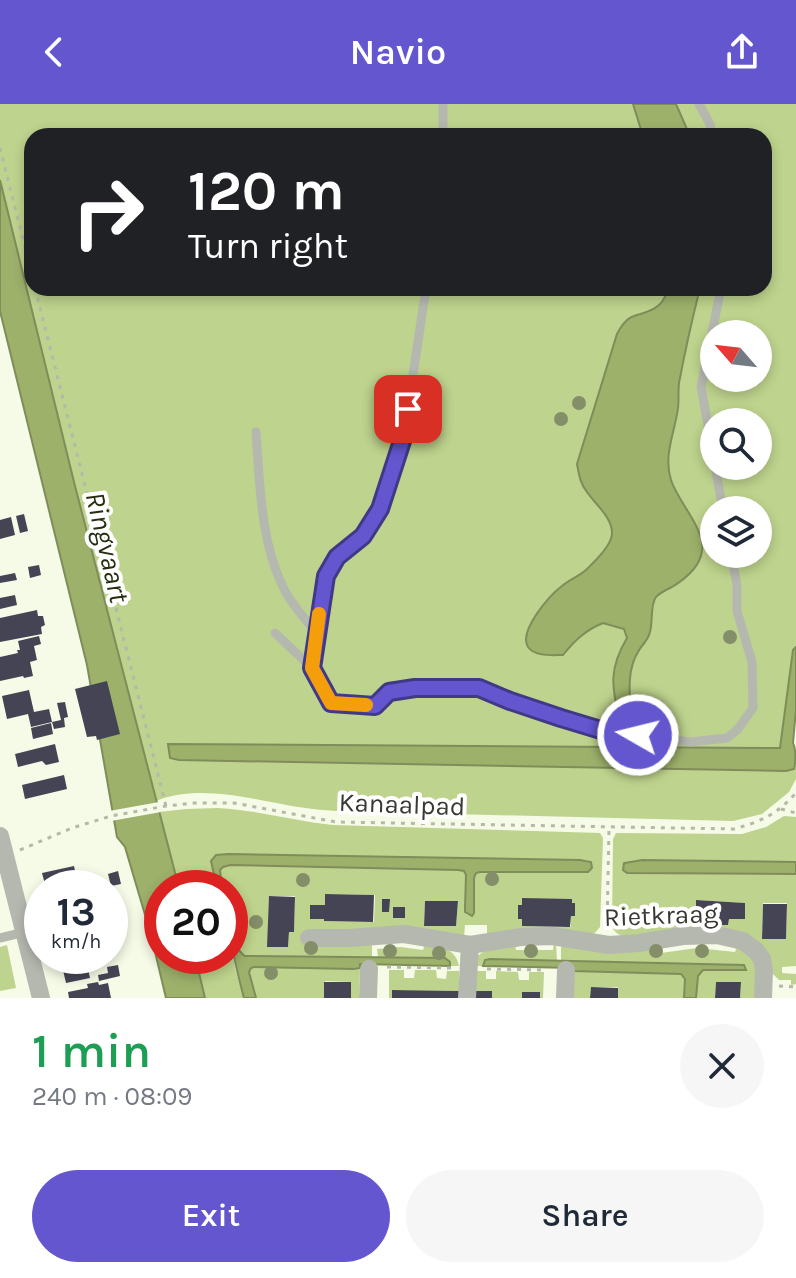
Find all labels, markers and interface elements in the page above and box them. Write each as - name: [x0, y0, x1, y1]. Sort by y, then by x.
- icon: back: [32, 30, 76, 74]
- icon: share: [720, 30, 764, 74]
- text: Navio: [350, 31, 446, 73]
- text: 120 m: [188, 158, 345, 223]
- icon: right: [56, 160, 160, 264]
- text: Turn right: [188, 225, 348, 267]
- north arrow: [700, 320, 772, 392]
- map controls: [700, 320, 772, 568]
- pin: [374, 375, 442, 443]
- icon: arrive: [386, 387, 430, 431]
- button: search: [700, 408, 772, 480]
- water label: Ringvaart: [79, 489, 136, 606]
- button: layers: [700, 496, 772, 568]
- position arrow: [596, 693, 680, 777]
- street label: Kanaalpad: [338, 787, 466, 822]
- speed limit sign: 20: [144, 870, 248, 974]
- text: 13: [56, 888, 96, 935]
- street label: Rietkraag: [603, 898, 719, 933]
- text: km/h: [51, 930, 101, 953]
- text: 1 min: [32, 1023, 151, 1079]
- button: close: [680, 1024, 764, 1108]
- text: 240 m · 08:09: [32, 1081, 192, 1112]
- button: Exit: [32, 1170, 390, 1262]
- button: Share: [406, 1170, 764, 1262]

